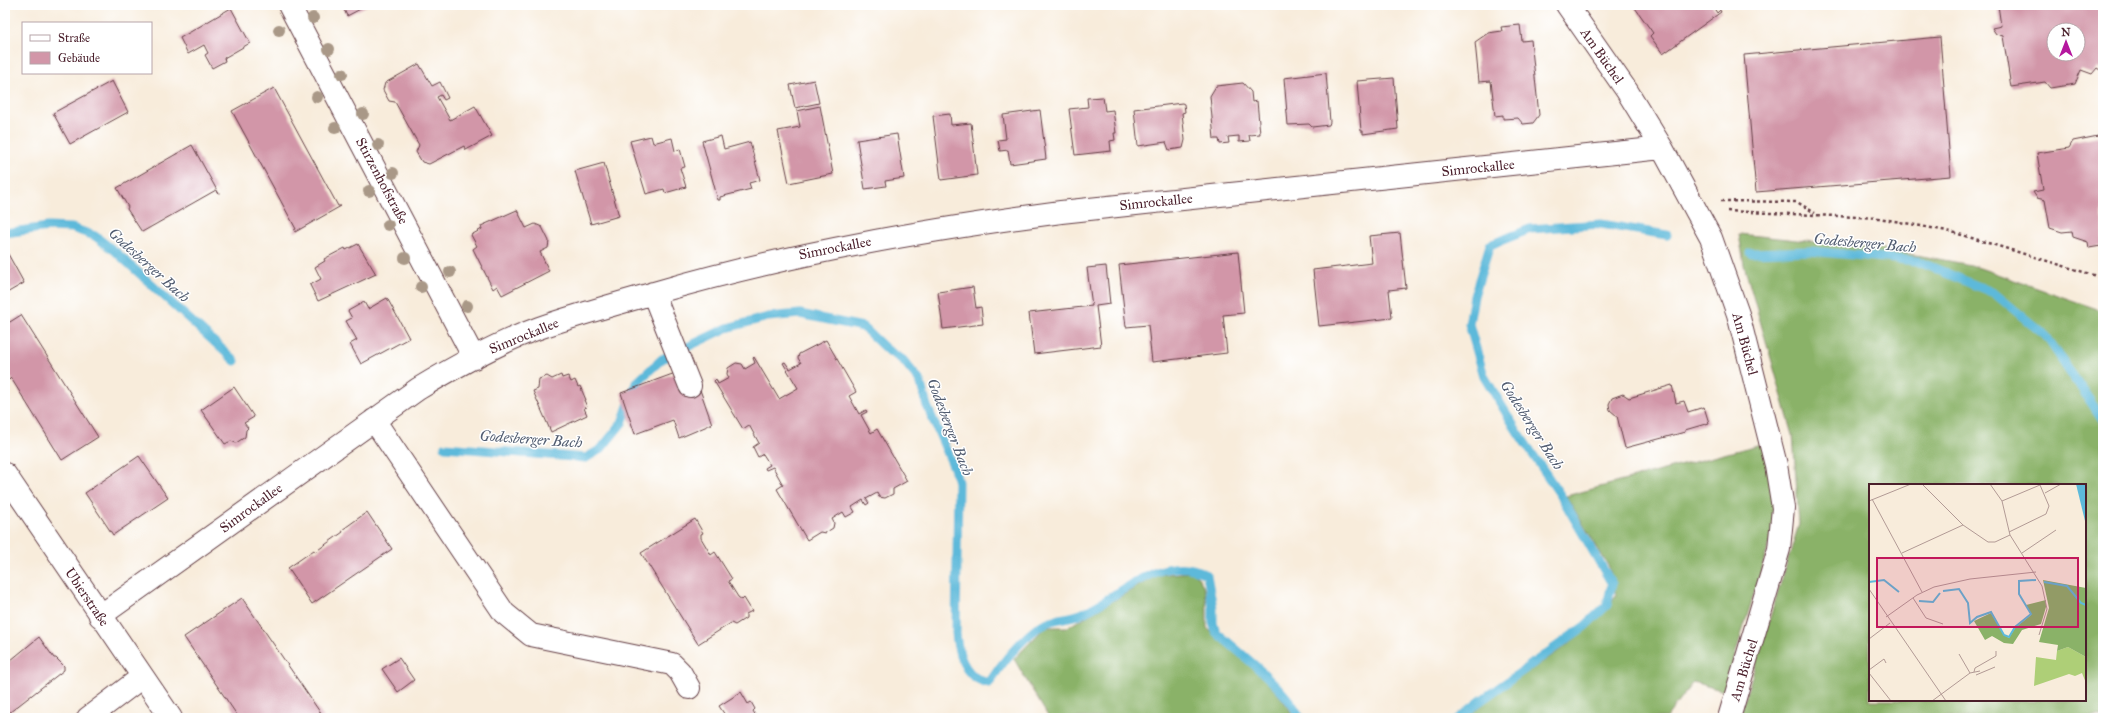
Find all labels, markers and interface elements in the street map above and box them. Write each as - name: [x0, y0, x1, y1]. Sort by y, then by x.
- legend: [22, 22, 152, 74]
- north arrow: [2046, 22, 2086, 62]
- street label: Am Büchel: [1576, 24, 1627, 87]
- text: N: [2061, 26, 2071, 39]
- text: Straße: [58, 31, 90, 45]
- text: Gebäude: [58, 51, 100, 65]
- street label: Stirzenhofstraße: [352, 135, 412, 227]
- street label: Simrockallee: [1441, 156, 1516, 180]
- street label: Simrockallee: [1119, 190, 1194, 214]
- water label: Godesberger Bach: [105, 224, 194, 307]
- water label: Godesberger Bach: [1813, 230, 1918, 257]
- street label: Simrockallee: [797, 233, 873, 263]
- street label: Am Büchel: [1728, 310, 1762, 377]
- street label: Simrockallee: [487, 314, 561, 358]
- water label: Godesberger Bach: [923, 376, 977, 479]
- water label: Godesberger Bach: [1496, 377, 1568, 474]
- water label: Godesberger Bach: [479, 426, 584, 452]
- street label: Simrockallee: [216, 479, 286, 536]
- inset map: [1869, 484, 2086, 701]
- street label: Ubierstraße: [61, 564, 113, 630]
- street label: Am Büchel: [1726, 637, 1762, 704]

